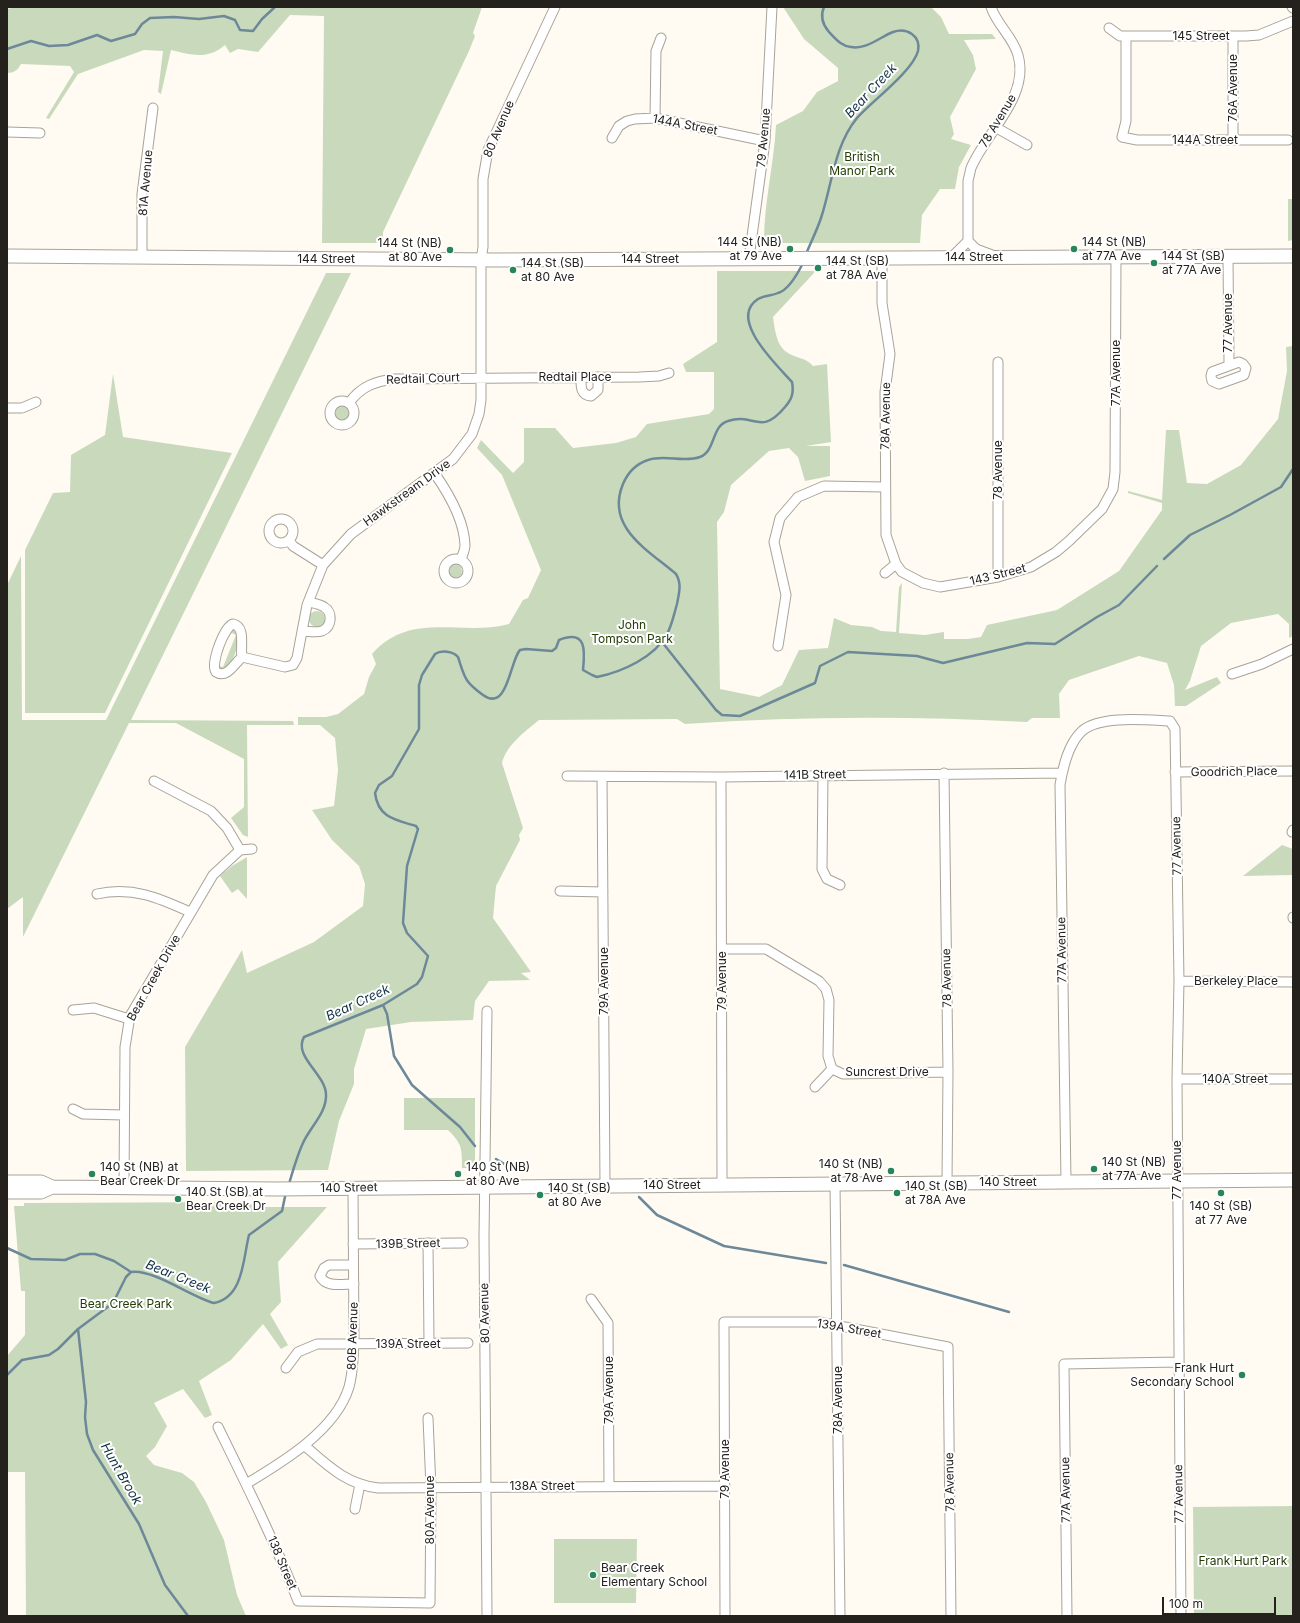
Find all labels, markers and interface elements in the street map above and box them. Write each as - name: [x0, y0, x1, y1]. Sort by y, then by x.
- street label: 145 Street: [1172, 29, 1230, 43]
- street label: 76A Avenue: [1226, 54, 1240, 122]
- water label: Bear Creek: [842, 61, 900, 121]
- street label: 78 Avenue: [976, 92, 1020, 150]
- street label: 80 Avenue: [481, 98, 517, 160]
- street label: 79 Avenue: [754, 108, 774, 168]
- street label: 144A Street: [651, 112, 719, 138]
- street label: 144A Street: [1172, 133, 1238, 147]
- street label: 81A Avenue: [136, 149, 156, 217]
- park label: British Manor Park: [829, 150, 895, 178]
- place label: 144 St (NB) at 79 Ave: [718, 235, 782, 263]
- place label: 144 St (NB) at 77A Ave: [1082, 235, 1146, 263]
- place label: 144 St (NB) at 80 Ave: [378, 236, 442, 264]
- marker: 144 St (NB) at 79 Ave: [785, 244, 795, 254]
- marker: 144 St (NB) at 77A Ave: [1069, 244, 1079, 254]
- marker: 144 St (NB) at 80 Ave: [445, 245, 455, 255]
- place label: 144 St (SB) at 77A Ave: [1162, 249, 1225, 277]
- street label: 144 Street: [945, 250, 1003, 264]
- street label: 144 Street: [297, 252, 355, 266]
- street label: 144 Street: [621, 252, 679, 266]
- place label: 144 St (SB) at 78A Ave: [826, 254, 889, 282]
- place label: 144 St (SB) at 80 Ave: [521, 256, 584, 284]
- marker: 144 St (SB) at 77A Ave: [1149, 258, 1159, 268]
- marker: 144 St (SB) at 78A Ave: [813, 263, 823, 273]
- marker: 144 St (SB) at 80 Ave: [508, 265, 518, 275]
- street label: 77 Avenue: [1221, 293, 1235, 353]
- street label: 77A Avenue: [1109, 340, 1123, 406]
- street label: Redtail Place: [538, 370, 612, 384]
- street label: Redtail Court: [386, 371, 460, 387]
- street label: 78A Avenue: [878, 382, 894, 450]
- street label: 78 Avenue: [991, 440, 1005, 500]
- street label: Hawkstream Drive: [361, 457, 453, 529]
- street label: 143 Street: [968, 561, 1028, 589]
- park label: John Tompson Park: [591, 618, 673, 646]
- street label: Goodrich Place: [1190, 764, 1278, 780]
- street label: 141B Street: [784, 767, 846, 783]
- street label: 77 Avenue: [1169, 816, 1185, 876]
- street label: 77A Avenue: [1054, 917, 1070, 983]
- street label: Bear Creek Drive: [124, 932, 184, 1024]
- street label: 79A Avenue: [597, 947, 611, 1015]
- street label: 78 Avenue: [939, 948, 955, 1008]
- street label: 79 Avenue: [715, 951, 729, 1011]
- street label: Berkeley Place: [1194, 974, 1278, 988]
- water label: Bear Creek: [324, 981, 392, 1025]
- street label: Suncrest Drive: [845, 1065, 929, 1079]
- street label: 140A Street: [1202, 1072, 1268, 1086]
- street label: 77 Avenue: [1170, 1140, 1184, 1200]
- place label: 140 St (NB) at 77A Ave: [1102, 1155, 1166, 1183]
- place label: 140 St (NB) at 78 Ave: [819, 1157, 883, 1185]
- place label: 140 St (NB) at Bear Creek Dr: [100, 1160, 180, 1188]
- place label: 140 St (NB) at 80 Ave: [466, 1160, 530, 1188]
- marker: 140 St (NB) at 77A Ave: [1089, 1164, 1099, 1174]
- marker: 140 St (NB) at 78 Ave: [886, 1166, 896, 1176]
- marker: 140 St (NB) at Bear Creek Dr: [87, 1169, 97, 1179]
- marker: 140 St (NB) at 80 Ave: [453, 1169, 463, 1179]
- street label: 140 Street: [979, 1175, 1037, 1189]
- street label: 140 Street: [643, 1178, 701, 1192]
- place label: 140 St (SB) at 78A Ave: [905, 1179, 968, 1207]
- street label: 140 Street: [320, 1180, 378, 1196]
- place label: 140 St (SB) at 80 Ave: [548, 1181, 611, 1209]
- place label: 140 St (SB) at Bear Creek Dr: [186, 1185, 266, 1213]
- marker: 140 St (SB) at 78A Ave: [892, 1188, 902, 1198]
- marker: 140 St (SB) at 77 Ave: [1216, 1188, 1226, 1198]
- marker: 140 St (SB) at 80 Ave: [535, 1190, 545, 1200]
- marker: 140 St (SB) at Bear Creek Dr: [173, 1194, 183, 1204]
- place label: 140 St (SB) at 77 Ave: [1190, 1199, 1252, 1227]
- street label: 139B Street: [375, 1236, 441, 1252]
- water label: Bear Creek: [143, 1257, 213, 1297]
- street label: 80 Avenue: [477, 1283, 493, 1343]
- park label: Bear Creek Park: [80, 1297, 172, 1311]
- street label: 80B Avenue: [345, 1302, 361, 1370]
- street label: 139A Street: [816, 1316, 882, 1342]
- street label: 139A Street: [375, 1337, 441, 1351]
- street label: 79A Avenue: [602, 1356, 616, 1424]
- place label: Frank Hurt Secondary School: [1130, 1361, 1234, 1389]
- street label: 78A Avenue: [831, 1366, 845, 1434]
- marker: Frank Hurt Secondary School: [1237, 1370, 1247, 1380]
- street label: 79 Avenue: [718, 1439, 732, 1499]
- water label: Hunt Brook: [97, 1440, 145, 1508]
- street label: 78 Avenue: [942, 1452, 958, 1512]
- street label: 77A Avenue: [1058, 1457, 1074, 1523]
- street label: 77 Avenue: [1171, 1464, 1187, 1524]
- street label: 80A Avenue: [423, 1476, 437, 1544]
- street label: 138A Street: [509, 1479, 575, 1493]
- street label: 138 Street: [264, 1534, 300, 1592]
- park label: Frank Hurt Park: [1199, 1554, 1287, 1568]
- place label: Bear Creek Elementary School: [601, 1561, 707, 1589]
- marker: Bear Creek Elementary School: [588, 1570, 598, 1580]
- scale bar: [1164, 1589, 1278, 1615]
- text: 100 m: [1169, 1596, 1203, 1611]

